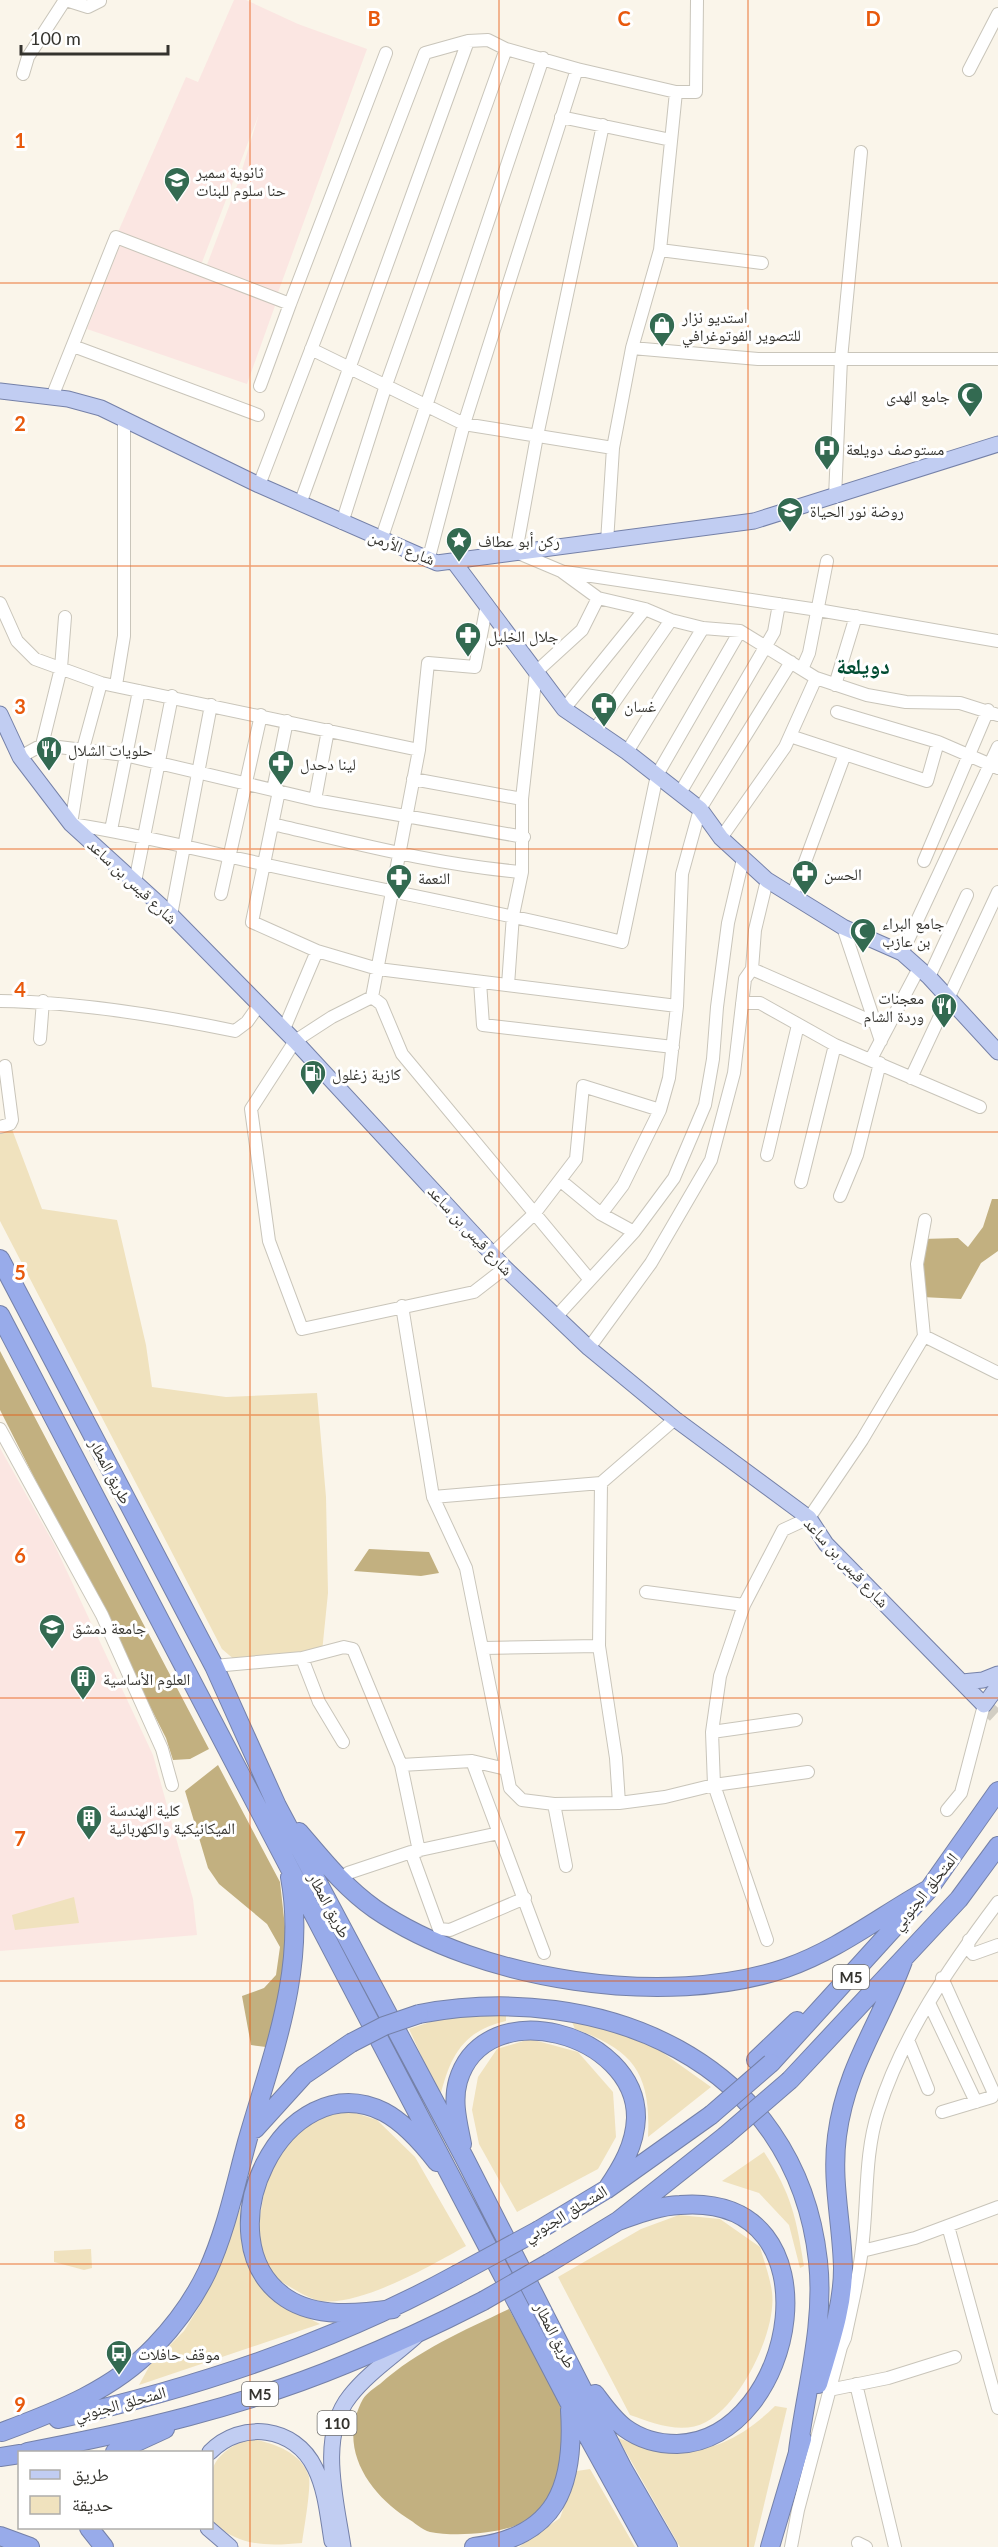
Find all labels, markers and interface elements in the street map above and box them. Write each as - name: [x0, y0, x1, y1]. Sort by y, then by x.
- text: B: [367, 6, 381, 30]
- text: C: [617, 6, 631, 30]
- text: D: [865, 6, 881, 30]
- scale bar: [21, 18, 168, 56]
- text: 100 m: [30, 27, 81, 49]
- text: 1: [14, 128, 26, 152]
- place label: ثانوية سمير حنا سلوم للبنات: [195, 162, 286, 201]
- school or university icon: ثانوية سمير حنا سلوم للبنات: [162, 165, 192, 203]
- place label: استديو نزار للتصوير الفوتوغرافي: [681, 307, 801, 348]
- shop icon: استديو نزار للتصوير الفوتوغرافي: [647, 310, 677, 348]
- mosque icon: جامع الهدى: [955, 380, 985, 418]
- place label: جامع الهدى: [886, 386, 950, 407]
- text: 2: [14, 411, 26, 435]
- hospital icon: مستوصف دويلعة: [812, 433, 842, 471]
- place label: مستوصف دويلعة: [846, 439, 944, 459]
- school or university icon: روضة نور الحياة: [775, 495, 805, 533]
- place label: روضة نور الحياة: [810, 501, 904, 521]
- place icon: ركن أبو عطاف: [444, 525, 474, 563]
- street label: شارع الأرمن: [365, 526, 438, 570]
- place label: ركن أبو عطاف: [478, 531, 560, 552]
- pharmacy icon: جلال الخليل: [453, 620, 483, 658]
- place label: جلال الخليل: [488, 626, 559, 647]
- district label: دويلعة: [836, 652, 890, 679]
- pharmacy icon: غسان: [589, 690, 619, 728]
- text: 3: [14, 694, 26, 718]
- place label: غسان: [624, 696, 656, 717]
- restaurant icon: حلويات الشلال: [34, 734, 64, 772]
- place label: حلويات الشلال: [68, 740, 153, 761]
- pharmacy icon: لينا دحدل: [266, 748, 296, 786]
- place label: لينا دحدل: [300, 754, 356, 775]
- street label: شارع قيس بن ساعد: [83, 835, 182, 929]
- pharmacy icon: الحسن: [790, 858, 820, 896]
- pharmacy icon: النعمة: [384, 862, 414, 900]
- place label: الحسن: [824, 864, 862, 885]
- place label: النعمة: [418, 868, 450, 887]
- place label: جامع البراء بن عازب: [882, 913, 944, 952]
- mosque icon: جامع البراء بن عازب: [848, 916, 878, 954]
- text: 4: [14, 977, 26, 1001]
- place label: معجنات وردة الشام: [863, 988, 924, 1027]
- restaurant icon: معجنات وردة الشام: [929, 991, 959, 1029]
- fuel station icon: كازية زغلول: [298, 1058, 328, 1096]
- place label: كازية زغلول: [332, 1064, 401, 1085]
- street label: شارع قيس بن ساعد: [423, 1181, 517, 1280]
- text: 5: [14, 1260, 26, 1284]
- street label: طريق المطار: [84, 1434, 136, 1508]
- street label: شارع قيس بن ساعد: [799, 1513, 893, 1612]
- text: 6: [14, 1543, 26, 1567]
- school or university icon: جامعة دمشق: [37, 1612, 67, 1650]
- place label: جامعة دمشق: [72, 1618, 146, 1639]
- building icon: العلوم الأساسية: [68, 1663, 98, 1701]
- place label: العلوم الأساسية: [103, 1669, 190, 1690]
- place label: كلية الهندسة الميكانيكية والكهربائية: [109, 1800, 235, 1838]
- building icon: كلية الهندسة الميكانيكية والكهربائية: [74, 1803, 104, 1841]
- text: 7: [14, 1826, 26, 1850]
- street label: المتحلق الجنوبي: [887, 1849, 964, 1936]
- street label: طريق المطار: [303, 1868, 355, 1942]
- road number: M5: [833, 1965, 869, 1989]
- text: 8: [14, 2109, 26, 2133]
- street label: المتحلق الجنوبي: [520, 2181, 612, 2249]
- street label: طريق المطار: [529, 2298, 581, 2372]
- bus stop icon: موقف حافلات: [104, 2338, 134, 2376]
- place label: موقف حافلات: [138, 2344, 220, 2364]
- street label: المتحلق الجنوبي: [72, 2382, 169, 2428]
- road number: M5: [242, 2382, 278, 2406]
- text: 9: [14, 2392, 26, 2416]
- road number: 110: [318, 2411, 356, 2435]
- legend: [18, 2451, 213, 2529]
- text: طريق: [72, 2463, 109, 2486]
- text: حديقة: [72, 2493, 113, 2515]

